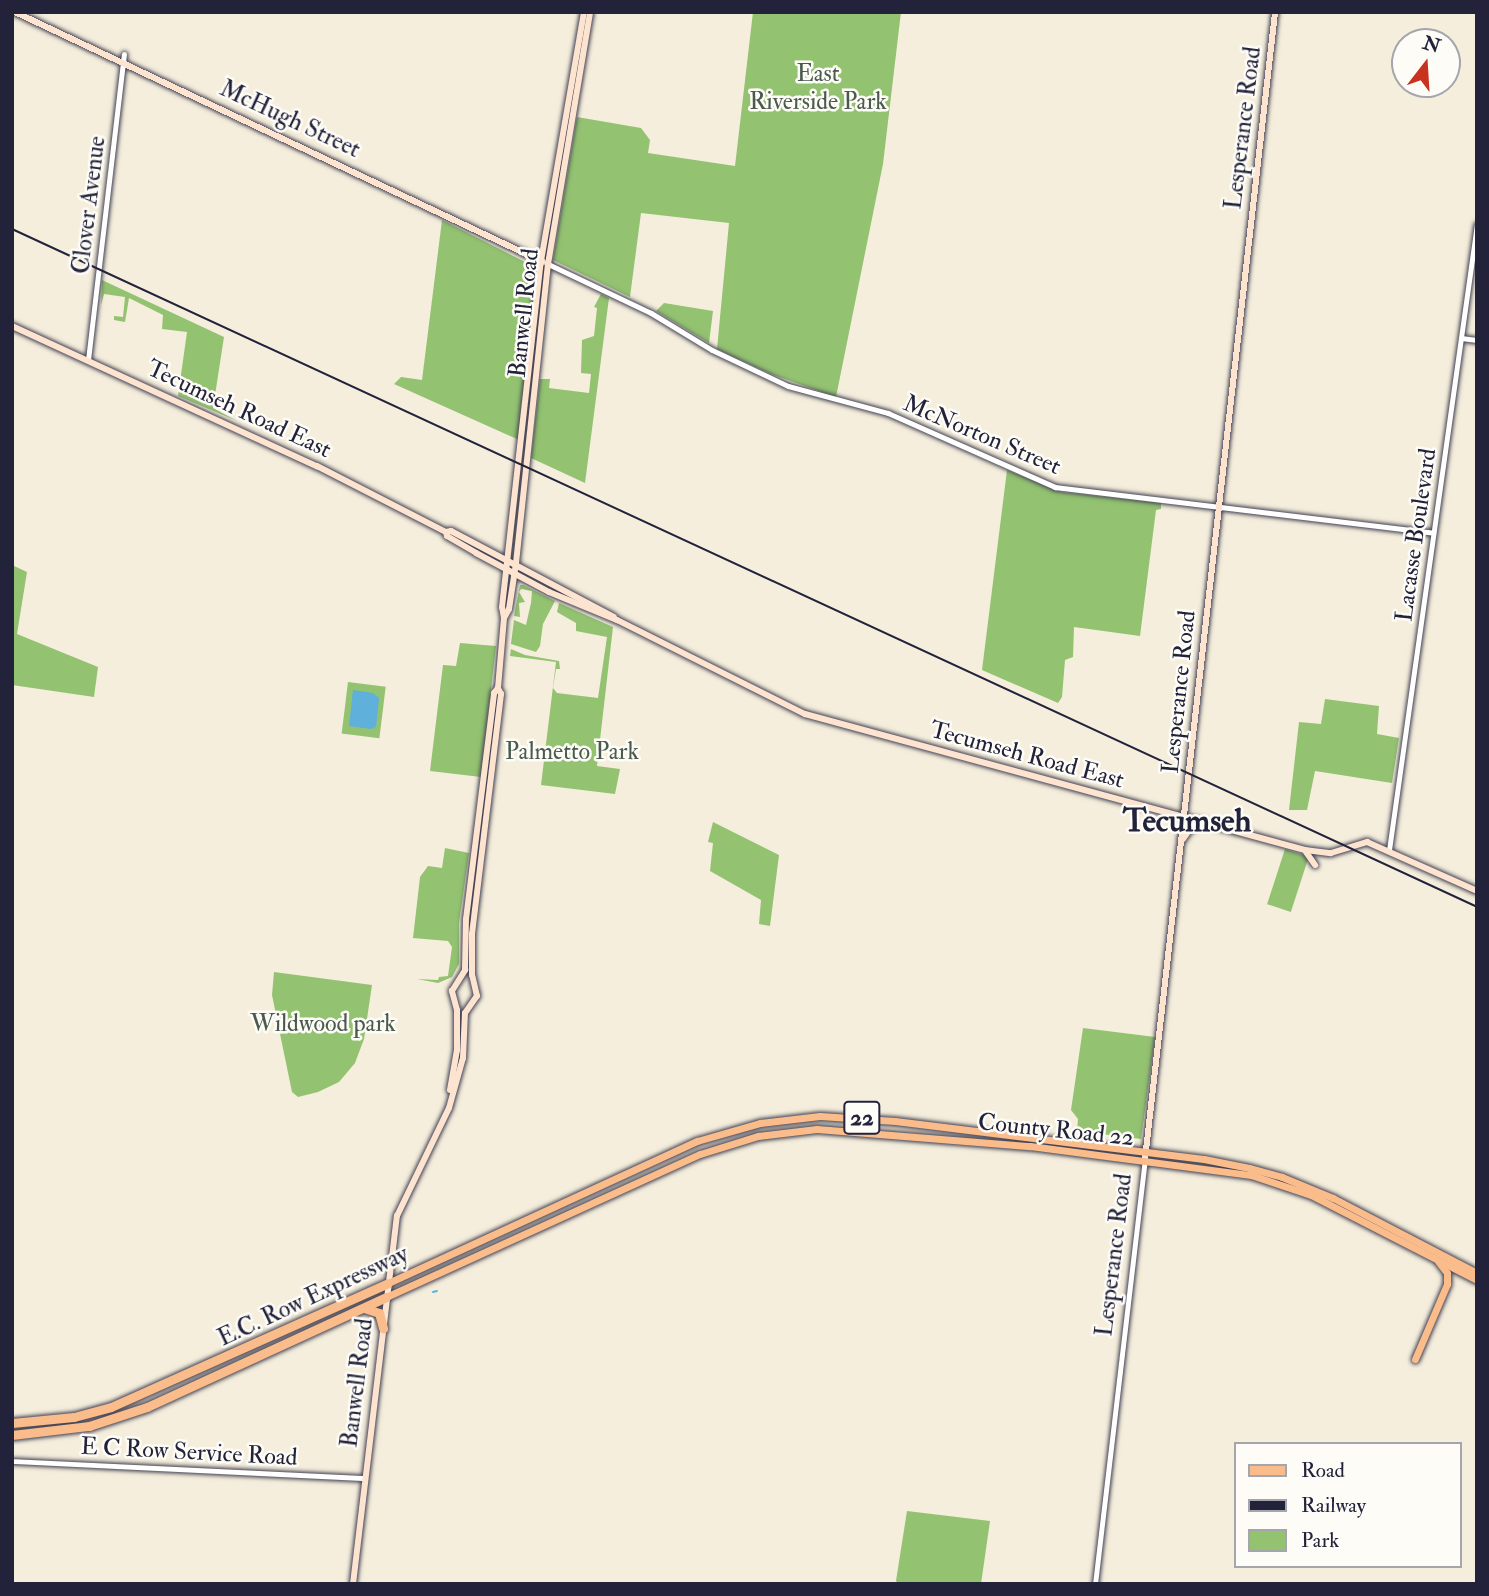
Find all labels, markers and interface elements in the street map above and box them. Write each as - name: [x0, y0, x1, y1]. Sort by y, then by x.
- north arrow: [1391, 28, 1461, 98]
- text: N: [1420, 31, 1443, 59]
- street label: Lesperance Road: [1219, 45, 1267, 211]
- park label: East Riverside Park: [749, 60, 887, 116]
- street label: McHugh Street: [215, 74, 365, 164]
- street label: Clover Avenue: [66, 134, 112, 276]
- street label: Banwell Road: [503, 247, 545, 379]
- street label: Tecumseh Road East: [142, 354, 336, 464]
- street label: McNorton Street: [899, 389, 1065, 481]
- street label: Lacasse Boulevard: [1390, 446, 1442, 624]
- street label: Lesperance Road: [1156, 609, 1202, 775]
- street label: Tecumseh Road East: [927, 715, 1127, 795]
- park label: Palmetto Park: [505, 738, 639, 766]
- district label: Tecumseh: [1123, 802, 1251, 840]
- park label: Wildwood park: [250, 1010, 396, 1038]
- road number: 22: [843, 1098, 881, 1138]
- street label: County Road 22: [977, 1107, 1135, 1153]
- street label: Lesperance Road: [1090, 1172, 1138, 1338]
- street label: E.C. Row Expressway: [213, 1239, 413, 1353]
- street label: Banwell Road: [335, 1317, 379, 1449]
- street label: E C Row Service Road: [80, 1432, 298, 1472]
- legend: [1234, 1442, 1461, 1568]
- text: Road: [1301, 1457, 1345, 1484]
- text: Railway: [1301, 1492, 1366, 1519]
- text: Park: [1301, 1527, 1339, 1554]

